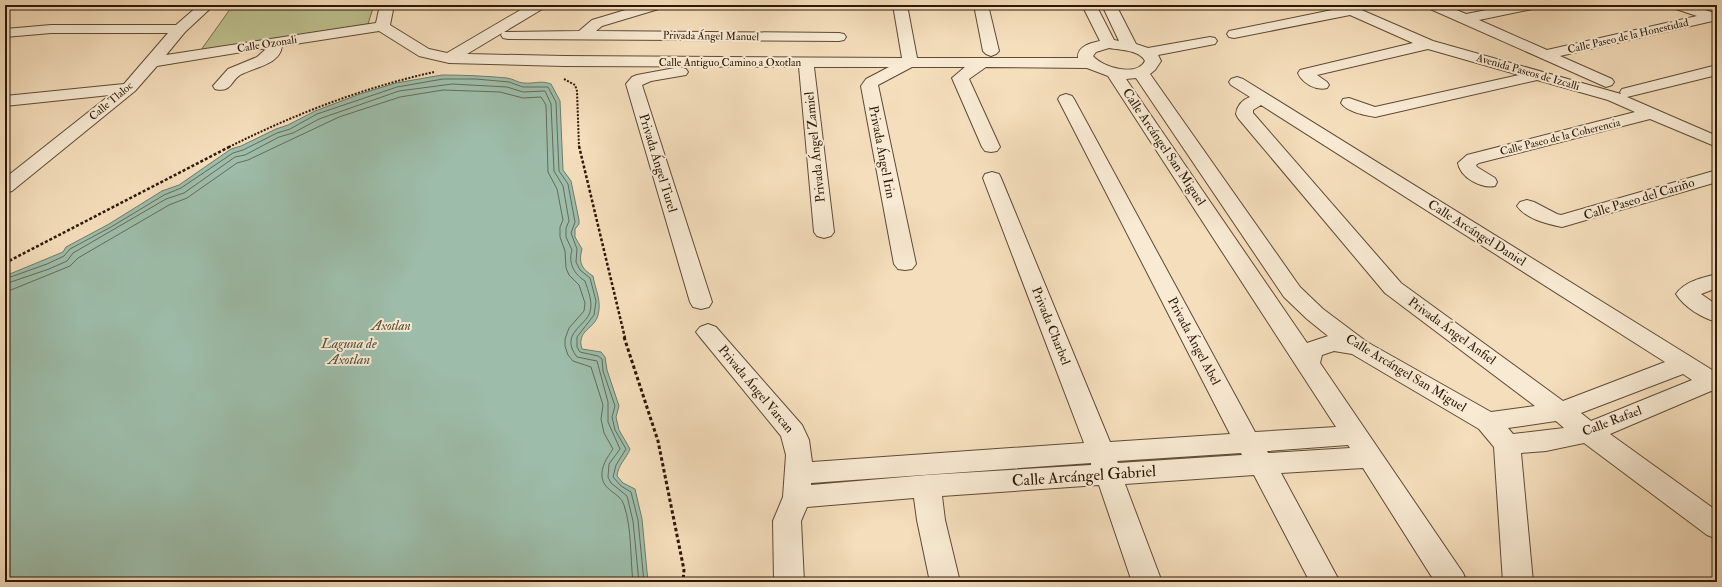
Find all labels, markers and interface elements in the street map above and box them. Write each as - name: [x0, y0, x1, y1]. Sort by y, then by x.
- street label: Calle Paseo de la Honestidad: [1566, 16, 1690, 56]
- street label: Privada Ángel Manuel: [663, 28, 759, 43]
- street label: Calle Ozonali: [236, 33, 298, 55]
- street label: Avenida Paseos de Izcalli: [1474, 51, 1581, 93]
- street label: Calle Antiguo Camino a Oxotlan: [659, 56, 802, 69]
- street label: Calle Tlaloc: [86, 79, 136, 123]
- street label: Calle Arcángel San Miguel: [1119, 85, 1210, 209]
- street label: Privada Ángel Zamiel: [800, 90, 829, 203]
- street label: Privada Ángel Irin: [865, 104, 900, 200]
- street label: Privada Ángel Turel: [635, 111, 682, 215]
- street label: Calle Paseo de la Coherencia: [1498, 116, 1622, 158]
- street label: Calle Paseo del Cariño: [1582, 175, 1696, 223]
- street label: Calle Arcángel Daniel: [1425, 196, 1530, 270]
- street label: Privada Charbel: [1028, 285, 1074, 368]
- street label: Privada Ángel Anfiel: [1405, 293, 1500, 369]
- street label: Privada Ángel Abel: [1164, 294, 1225, 388]
- park label: Axotlan: [369, 318, 411, 334]
- street label: Calle Arcángel San Miguel: [1343, 331, 1470, 416]
- water label: Laguna de Axotlan: [320, 335, 377, 368]
- street label: Privada Ángel Varcan: [715, 341, 798, 436]
- street label: Calle Rafael: [1580, 402, 1645, 440]
- street label: Calle Arcángel Gabriel: [1011, 461, 1157, 491]

